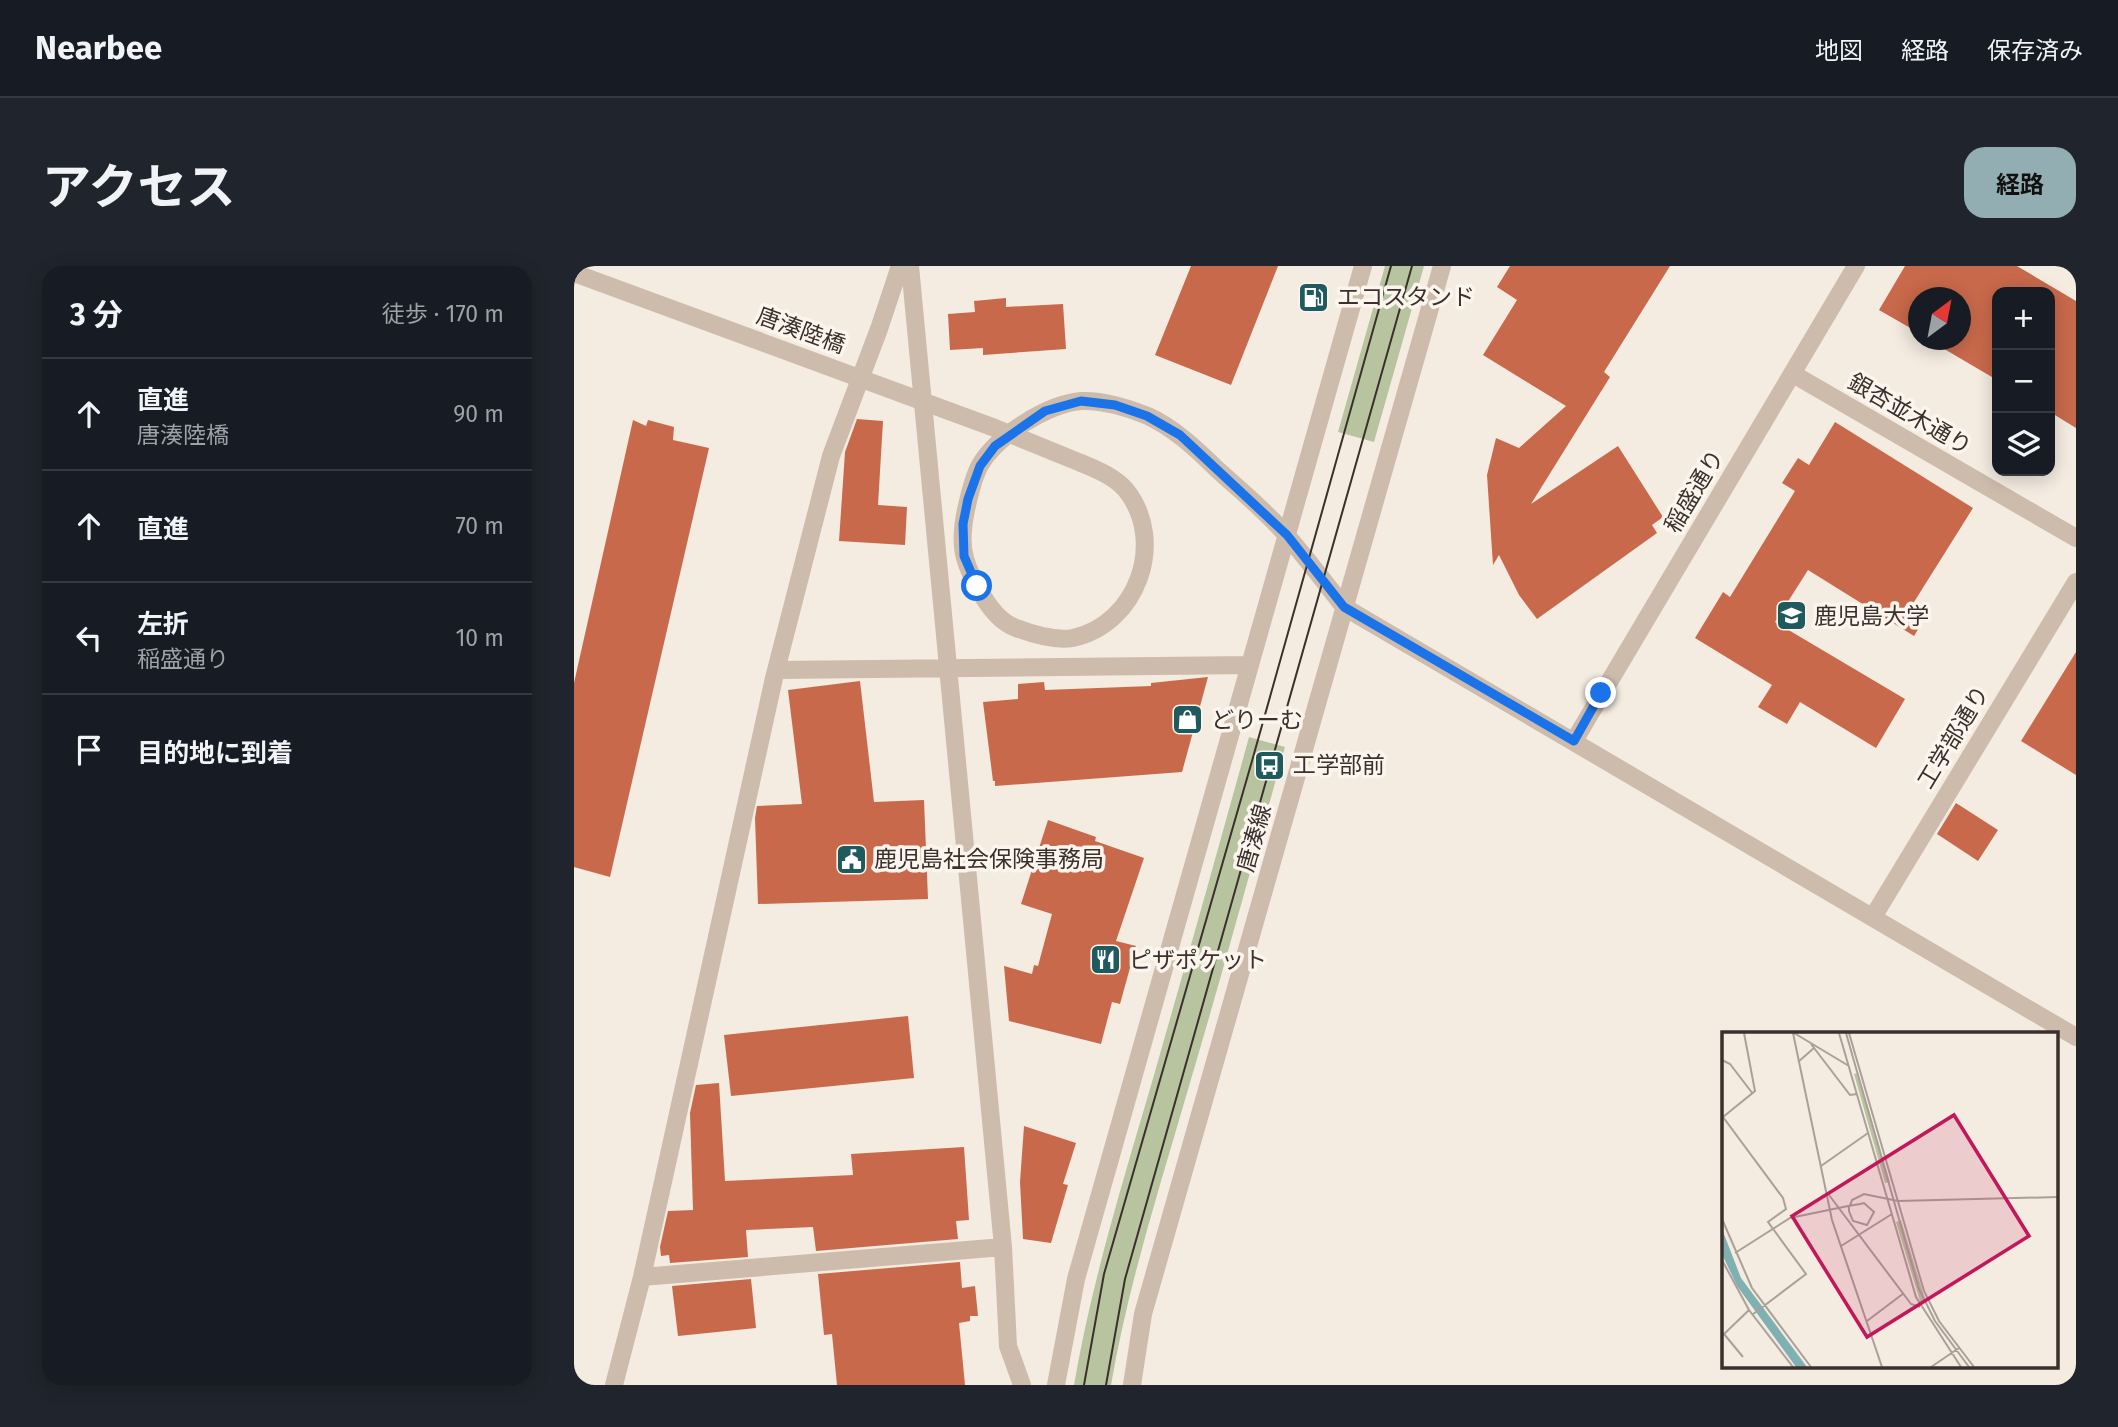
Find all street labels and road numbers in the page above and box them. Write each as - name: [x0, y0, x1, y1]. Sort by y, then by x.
- street label: 唐湊陸橋: [753, 301, 849, 359]
- street label: 銀杏並木通り: [1843, 367, 1977, 461]
- street label: 稲盛通り: [1658, 444, 1730, 538]
- street label: 工学部通り: [1911, 681, 1995, 793]
- street label: 唐湊線: [1231, 801, 1277, 875]

